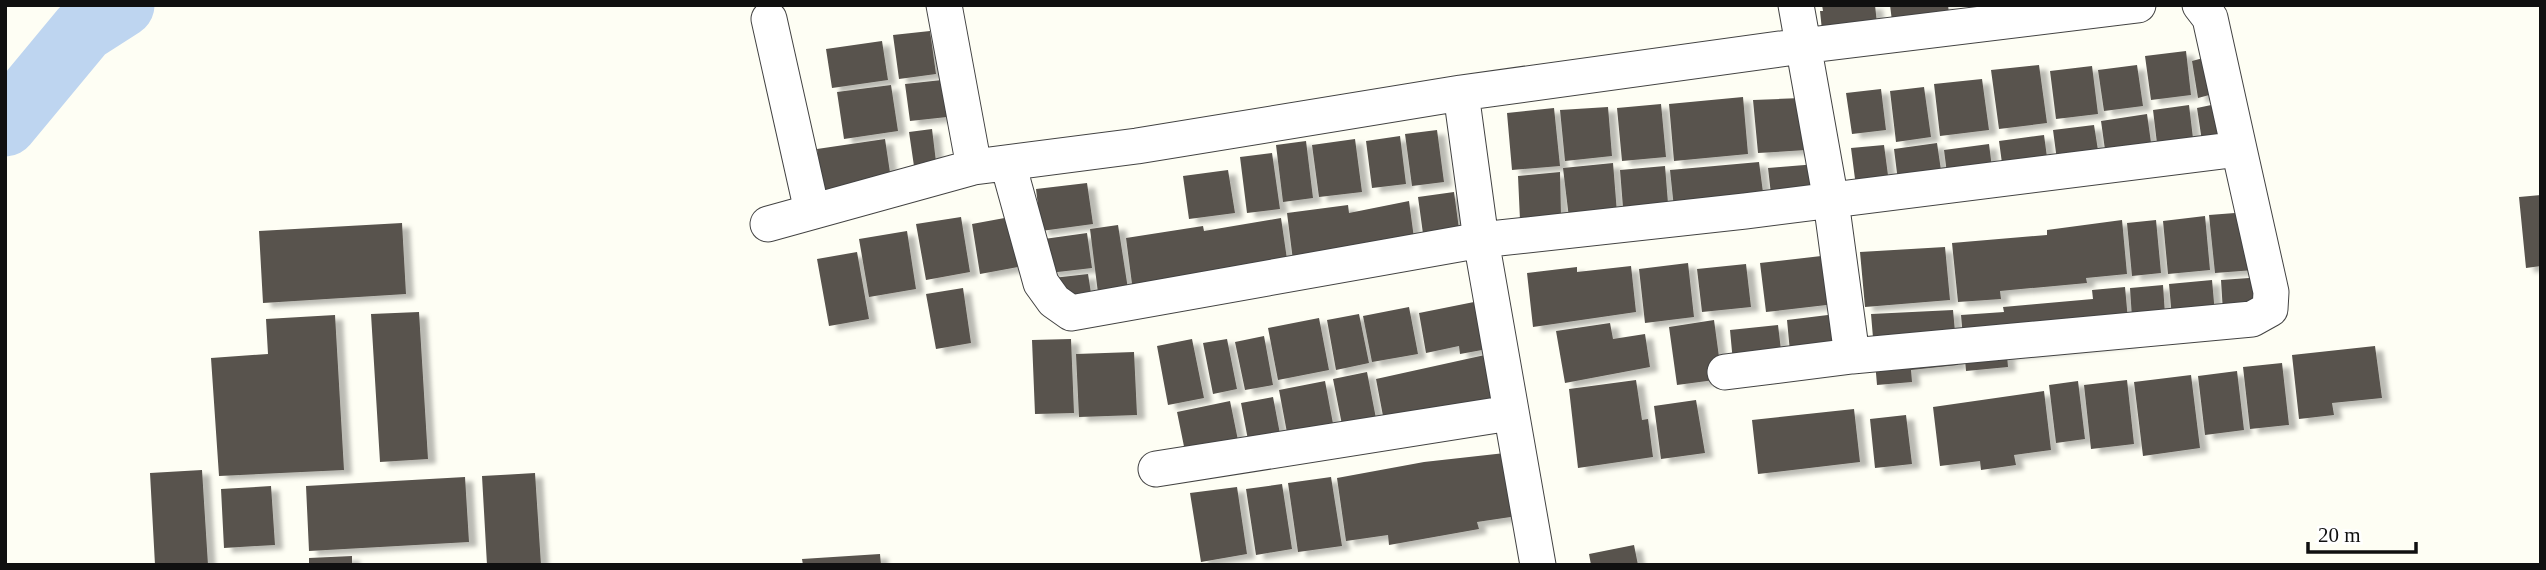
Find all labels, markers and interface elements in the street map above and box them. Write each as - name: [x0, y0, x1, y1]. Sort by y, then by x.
- scale bar: [2308, 510, 2416, 554]
- text: 20 m: [2318, 523, 2361, 547]

